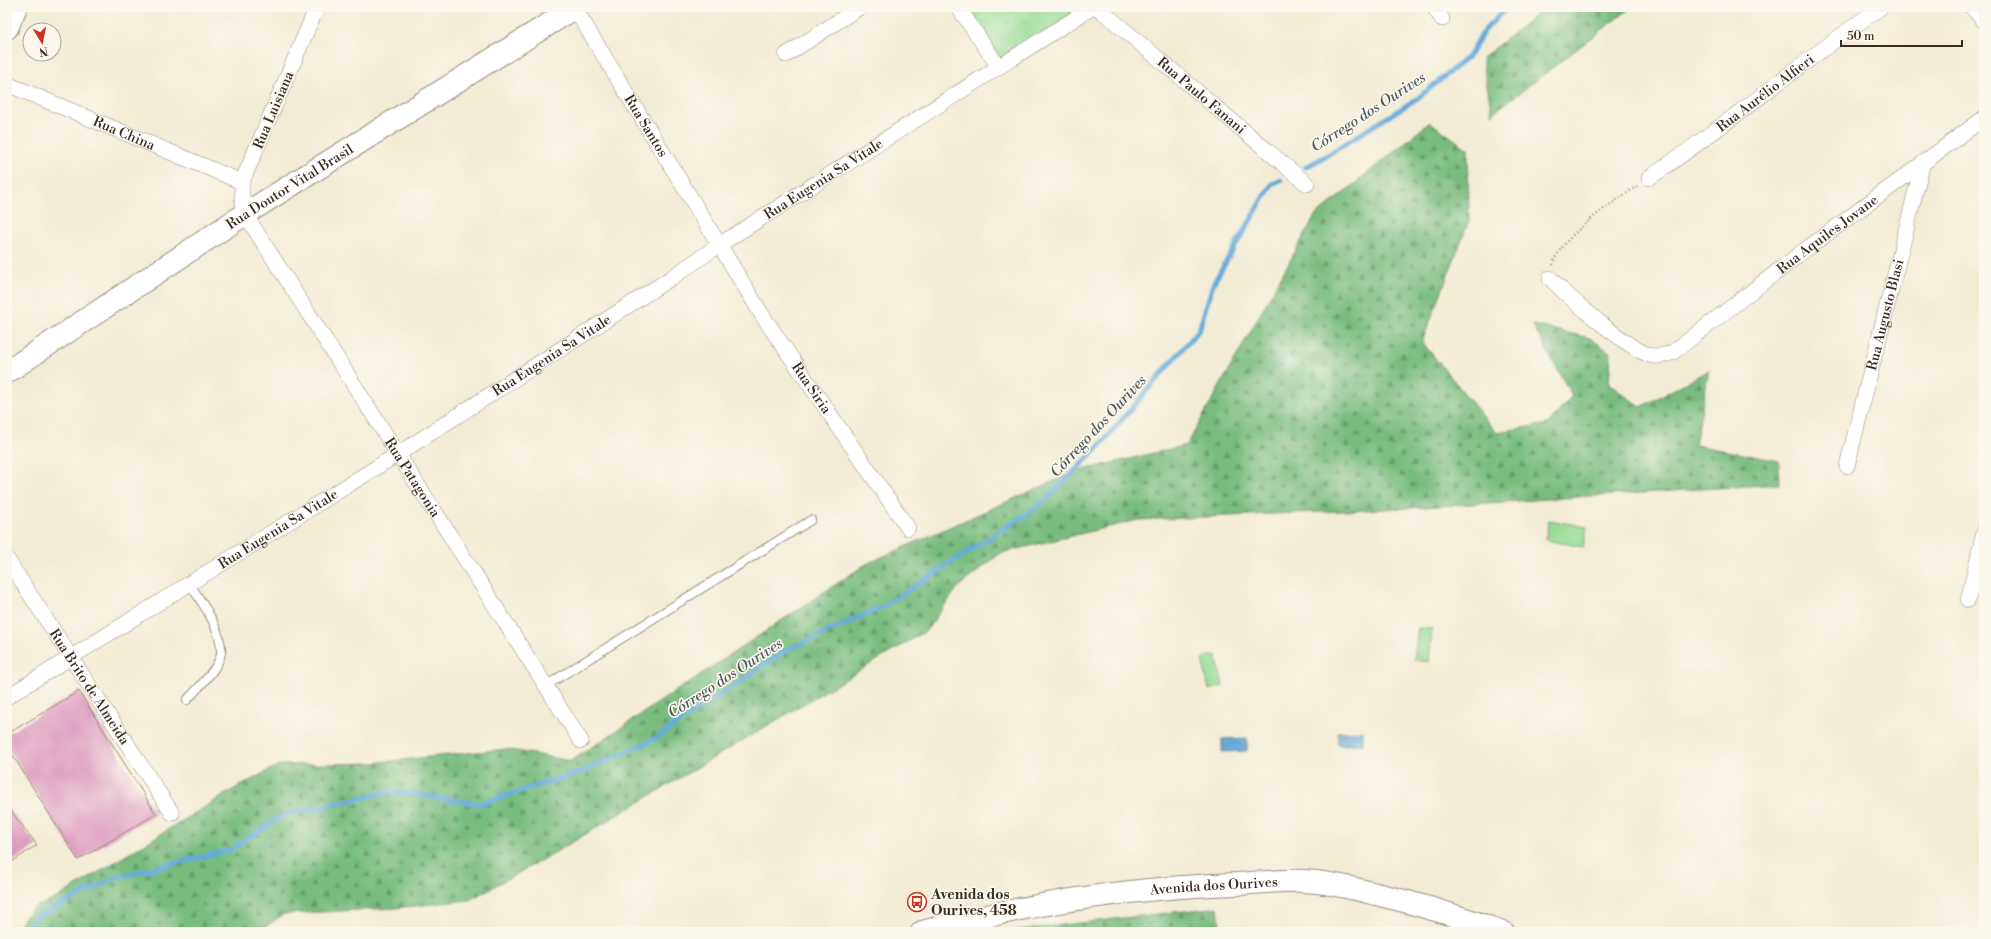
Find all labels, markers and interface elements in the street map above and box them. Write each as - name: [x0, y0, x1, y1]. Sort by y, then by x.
- north arrow: [22, 22, 62, 62]
- scale bar: [1841, 22, 1962, 48]
- text: 50 m: [1847, 29, 1875, 44]
- text: N: [38, 43, 49, 59]
- street label: Rua Aurélio Alfieri: [1713, 51, 1818, 136]
- street label: Rua Paulo Fanani: [1153, 54, 1249, 139]
- street label: Rua Luisiana: [249, 68, 299, 152]
- water label: Córrego dos Ourives: [1307, 68, 1429, 157]
- street label: Rua Santos: [620, 92, 672, 161]
- street label: Rua China: [90, 113, 158, 155]
- street label: Rua Eugenia Sa Vitale: [761, 135, 887, 224]
- street label: Rua Doutor Vital Brasil: [223, 141, 357, 234]
- street label: Rua Aquiles Jovane: [1774, 191, 1882, 278]
- street label: Rua Augusto Blasi: [1863, 257, 1908, 372]
- street label: Rua Eugenia Sa Vitale: [489, 311, 615, 401]
- street label: Rua Siria: [787, 359, 835, 418]
- water label: Córrego dos Ourives: [1046, 371, 1151, 481]
- street label: Rua Patagonia: [380, 435, 445, 522]
- street label: Rua Eugenia Sa Vitale: [215, 485, 342, 573]
- street label: Rua Brito de Almeida: [45, 626, 134, 749]
- water label: Córrego dos Ourives: [664, 634, 786, 723]
- street label: Avenida dos Ourives: [1148, 873, 1278, 900]
- place label: Avenida dos Ourives, 458: [930, 886, 1017, 920]
- bus stop icon: Avenida dos Ourives, 458: [906, 891, 928, 913]

